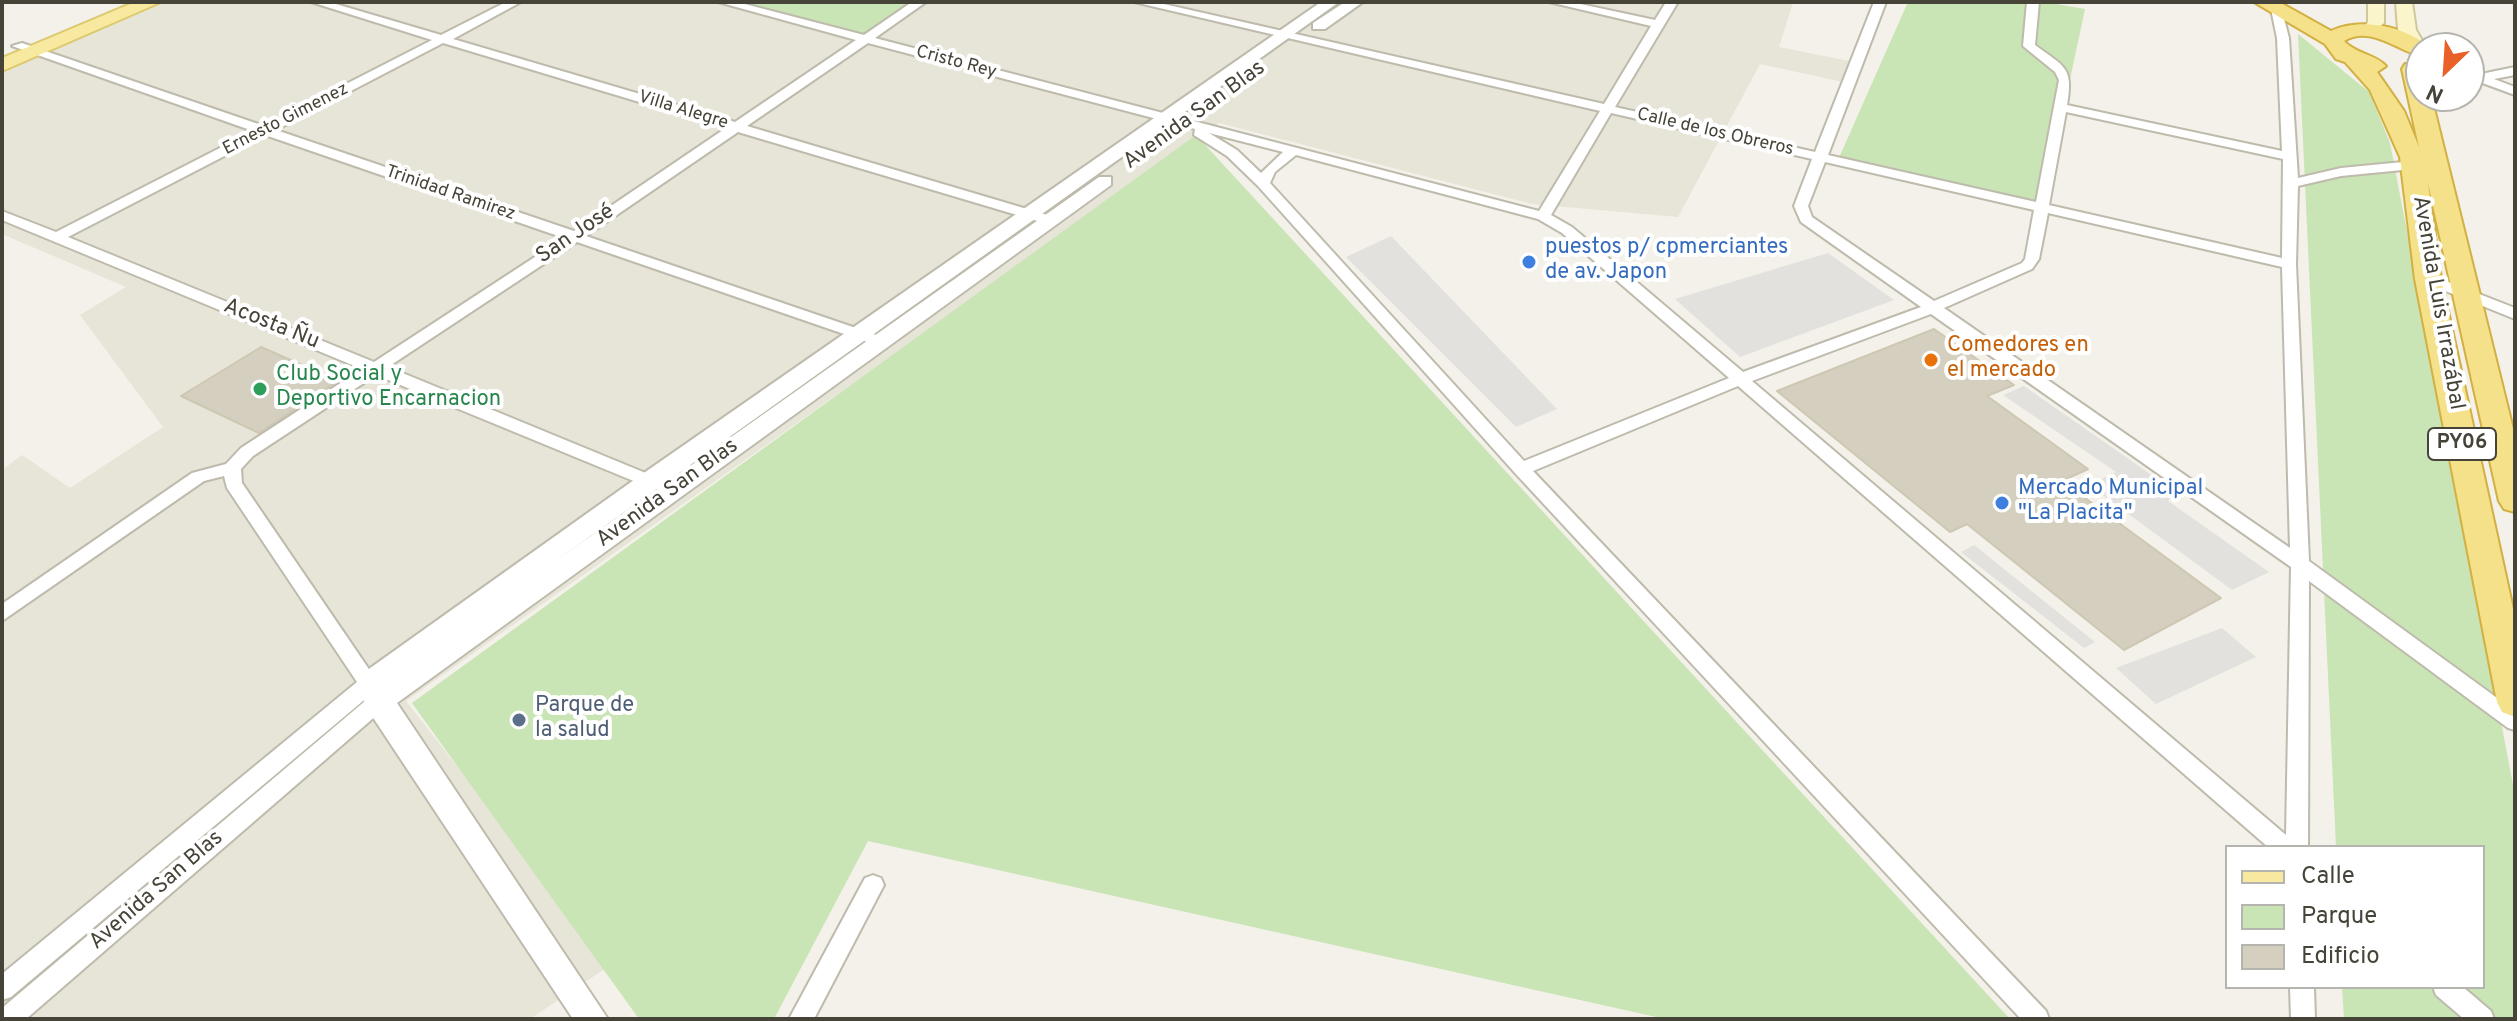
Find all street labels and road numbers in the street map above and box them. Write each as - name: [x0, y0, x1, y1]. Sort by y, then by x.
- street label: Cristo Rey: [913, 42, 999, 84]
- street label: Avenida San Blas: [1119, 56, 1271, 176]
- street label: Ernesto Gimenez: [220, 79, 352, 161]
- street label: Villa Alegre: [635, 87, 731, 135]
- street label: Calle de los Obreros: [1635, 104, 1795, 162]
- street label: Trinidad Ramirez: [382, 162, 518, 226]
- street label: Avenida Luis Irrazábal: [2405, 194, 2469, 412]
- street label: San José: [532, 199, 620, 271]
- street label: Acosta Ñu: [219, 294, 323, 356]
- road number: PY06: [2428, 428, 2496, 460]
- street label: Avenida San Blas: [592, 434, 744, 554]
- street label: Avenida San Blas: [85, 826, 229, 956]

